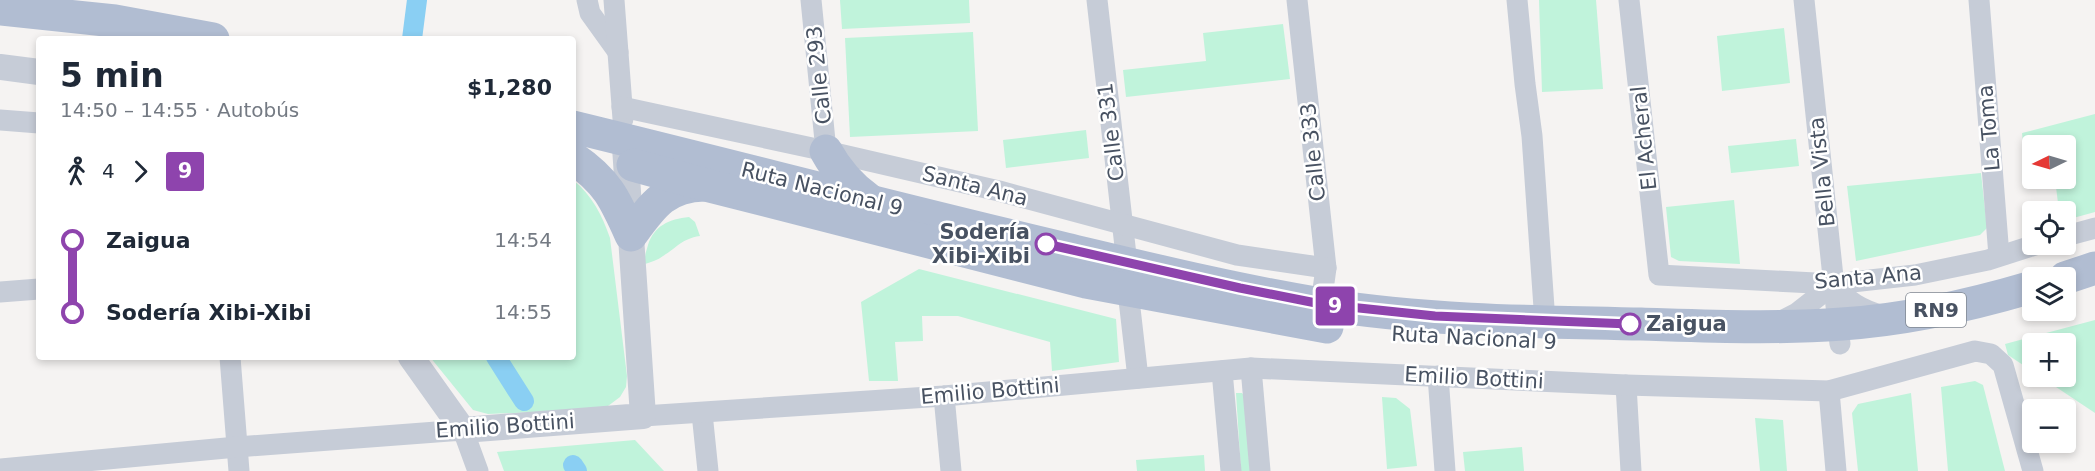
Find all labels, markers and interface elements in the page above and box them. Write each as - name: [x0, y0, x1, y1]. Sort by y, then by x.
- street label: Calle 293: [802, 25, 836, 125]
- text: 5 min: [60, 56, 164, 95]
- text: $1,280: [467, 75, 552, 100]
- street label: Calle 331: [1093, 81, 1129, 183]
- street label: La Toma: [1973, 84, 2005, 172]
- street label: El Acheral: [1627, 85, 1661, 191]
- text: 14:50 – 14:55 · Autobús: [60, 98, 299, 122]
- street label: Calle 333: [1296, 102, 1330, 202]
- street label: Bella Vista: [1804, 116, 1840, 228]
- north arrow: [2022, 135, 2076, 189]
- map controls: [2022, 135, 2076, 453]
- icon: walk: [60, 155, 93, 188]
- icon: forward: [124, 155, 157, 188]
- street label: Ruta Nacional 9: [739, 157, 905, 221]
- text: 4: [102, 159, 115, 183]
- text: 9: [178, 159, 192, 183]
- street label: Santa Ana: [920, 161, 1030, 211]
- button: locate: [2022, 201, 2076, 255]
- place label: Sodería Xibi-Xibi: [932, 220, 1030, 268]
- text: Zaigua: [106, 228, 191, 253]
- text: 14:54: [494, 228, 552, 252]
- marker: Sodería Xibi-Xibi: [1035, 233, 1057, 255]
- street label: Santa Ana: [1813, 260, 1923, 294]
- button: layers: [2022, 267, 2076, 321]
- line badge: 9: [1316, 286, 1354, 326]
- road number: RN9: [1906, 293, 1966, 327]
- text: 9: [1328, 294, 1342, 318]
- text: Sodería Xibi-Xibi: [106, 300, 311, 325]
- text: 14:55: [494, 300, 552, 324]
- place label: Zaigua: [1646, 312, 1727, 336]
- marker: Zaigua: [1619, 313, 1641, 335]
- street label: Ruta Nacional 9: [1391, 322, 1557, 354]
- button: +: [2022, 333, 2076, 387]
- street label: Emilio Bottini: [1404, 362, 1544, 394]
- street label: Emilio Bottini: [919, 373, 1061, 409]
- button: −: [2022, 399, 2076, 453]
- street label: Emilio Bottini: [435, 409, 575, 443]

